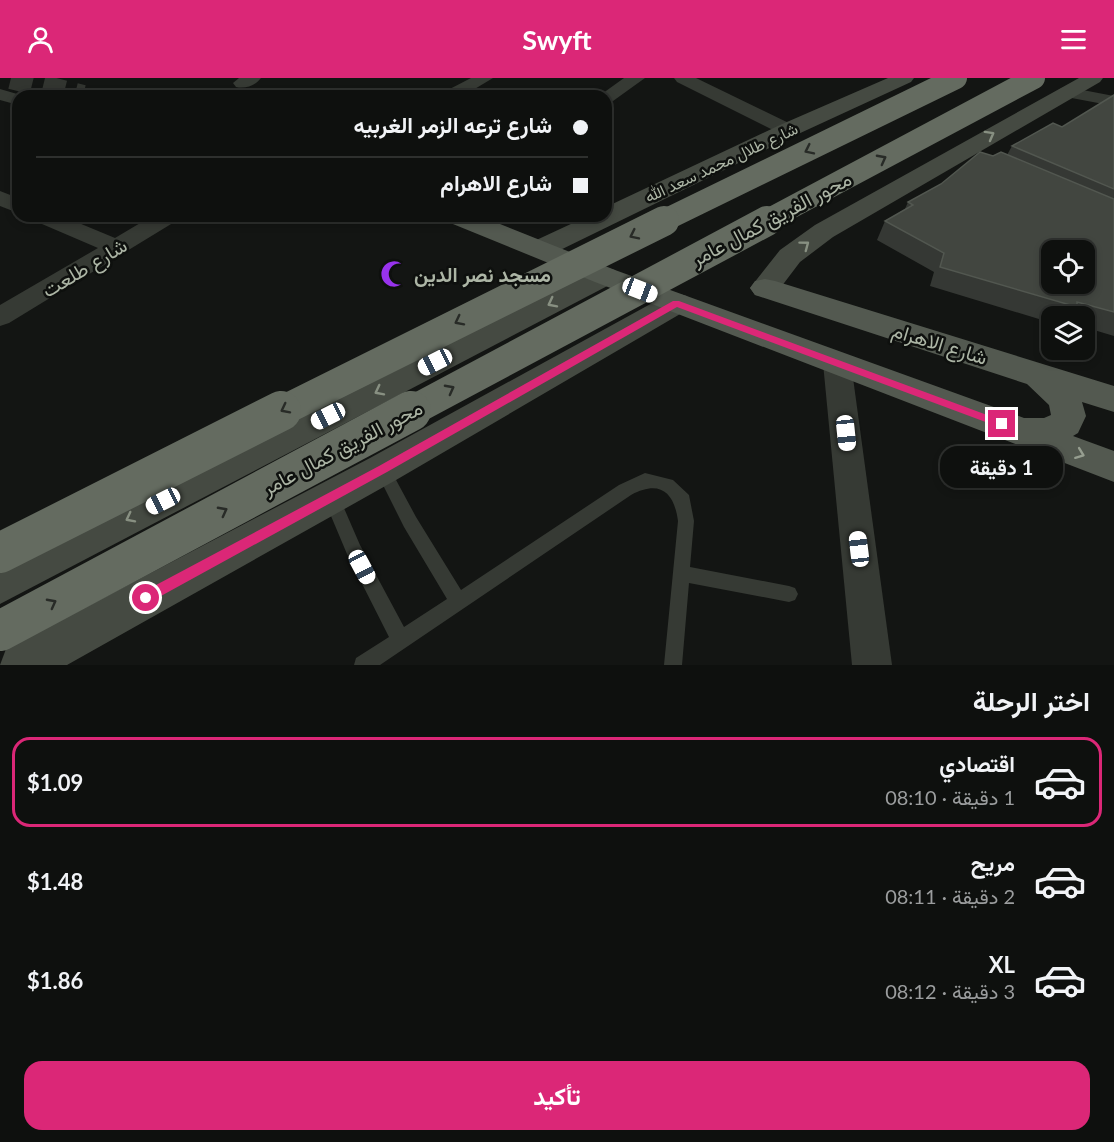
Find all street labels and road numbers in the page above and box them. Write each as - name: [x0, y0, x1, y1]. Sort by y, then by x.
- street label: شارع طلال محمد سعد الله: [642, 118, 802, 208]
- street label: محور الفريق كمال عامر: [686, 166, 856, 273]
- street label: شارع طلعت: [37, 232, 132, 304]
- street label: شارع الاهرام: [889, 317, 990, 372]
- street label: محور الفريق كمال عامر: [257, 395, 427, 502]

